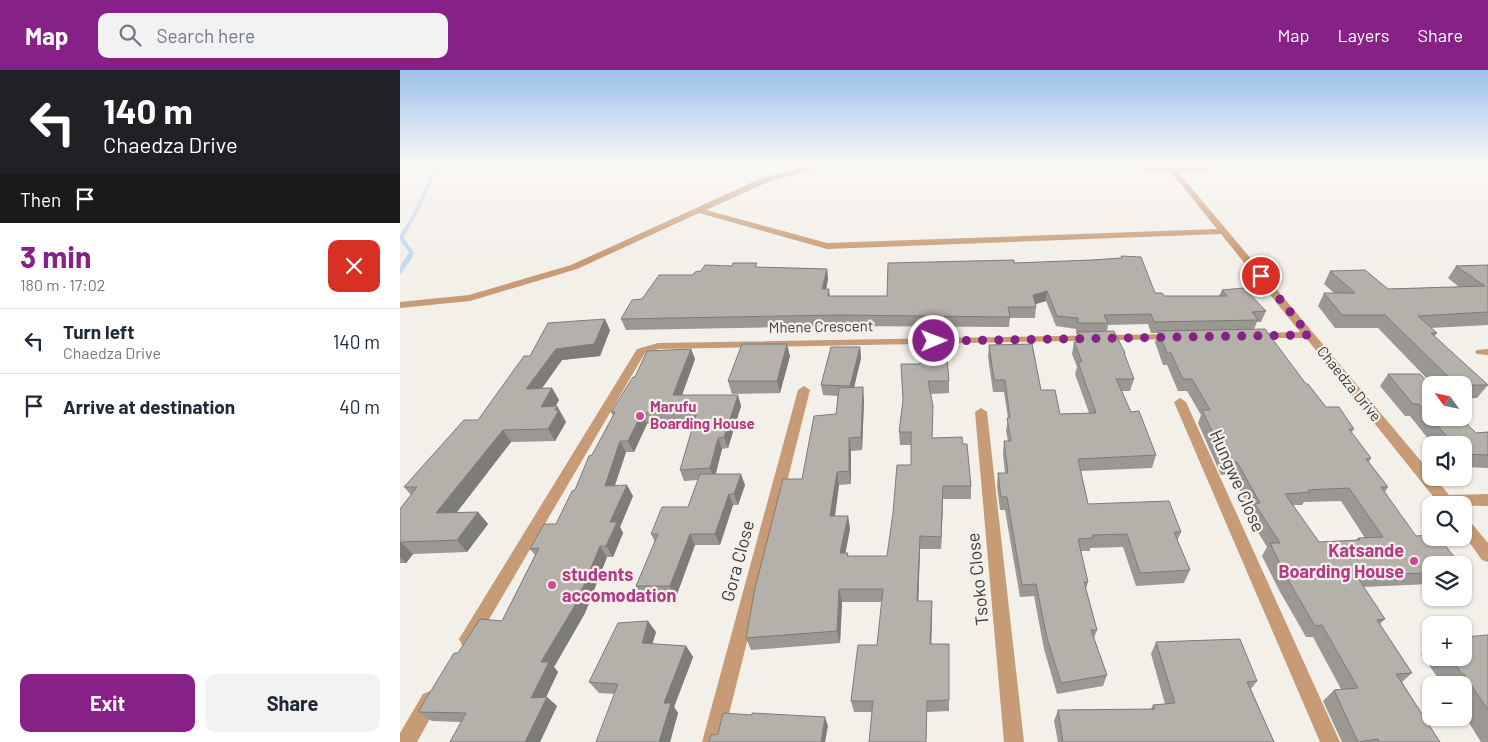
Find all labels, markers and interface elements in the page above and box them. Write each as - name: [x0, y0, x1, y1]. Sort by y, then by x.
- search box: [98, 13, 448, 58]
- text: Map: [25, 21, 68, 50]
- icon: search: [116, 21, 144, 49]
- text: Search here: [156, 24, 255, 47]
- text: Map: [1277, 24, 1309, 46]
- text: Layers: [1337, 24, 1390, 46]
- text: Share: [1418, 24, 1463, 46]
- text: 140 m: [103, 89, 193, 131]
- icon: left: [20, 90, 85, 155]
- text: Chaedza Drive: [103, 131, 238, 157]
- icon: arrive: [71, 185, 99, 213]
- text: Then: [20, 188, 61, 211]
- text: 3 min: [20, 238, 91, 274]
- button: close: [328, 240, 380, 292]
- pin: [1240, 255, 1282, 297]
- icon: arrive: [1247, 262, 1275, 290]
- text: 180 m · 17:02: [20, 275, 105, 294]
- position arrow: [907, 314, 959, 366]
- street label: Mhene Crescent: [769, 316, 873, 336]
- text: Turn left: [63, 320, 134, 343]
- icon: left: [20, 327, 48, 355]
- text: 140 m: [333, 330, 380, 353]
- street label: Chaedza Drive: [1314, 342, 1386, 425]
- text: Chaedza Drive: [63, 343, 161, 362]
- north arrow: [1422, 376, 1472, 426]
- map controls: [1422, 376, 1472, 726]
- icon: arrive: [20, 392, 48, 420]
- text: Arrive at destination: [63, 395, 235, 418]
- text: 40 m: [339, 395, 380, 418]
- place label: Marufu Boarding House: [650, 397, 755, 432]
- marker: Marufu Boarding House: [634, 410, 646, 422]
- street label: Hungwe Close: [1206, 426, 1270, 535]
- button: sound: [1422, 436, 1472, 486]
- button: search: [1422, 496, 1472, 546]
- street label: Gora Close: [716, 518, 758, 604]
- street label: Tsoko Close: [961, 532, 993, 627]
- place label: Katsande Boarding House: [1278, 539, 1404, 582]
- marker: Katsande Boarding House: [1408, 555, 1420, 567]
- button: layers: [1422, 556, 1472, 606]
- place label: students accomodation: [562, 563, 676, 606]
- marker: students accomodation: [546, 579, 558, 591]
- button: +: [1422, 616, 1472, 666]
- button: Exit: [20, 674, 195, 732]
- button: Share: [205, 674, 380, 732]
- button: −: [1422, 676, 1472, 726]

